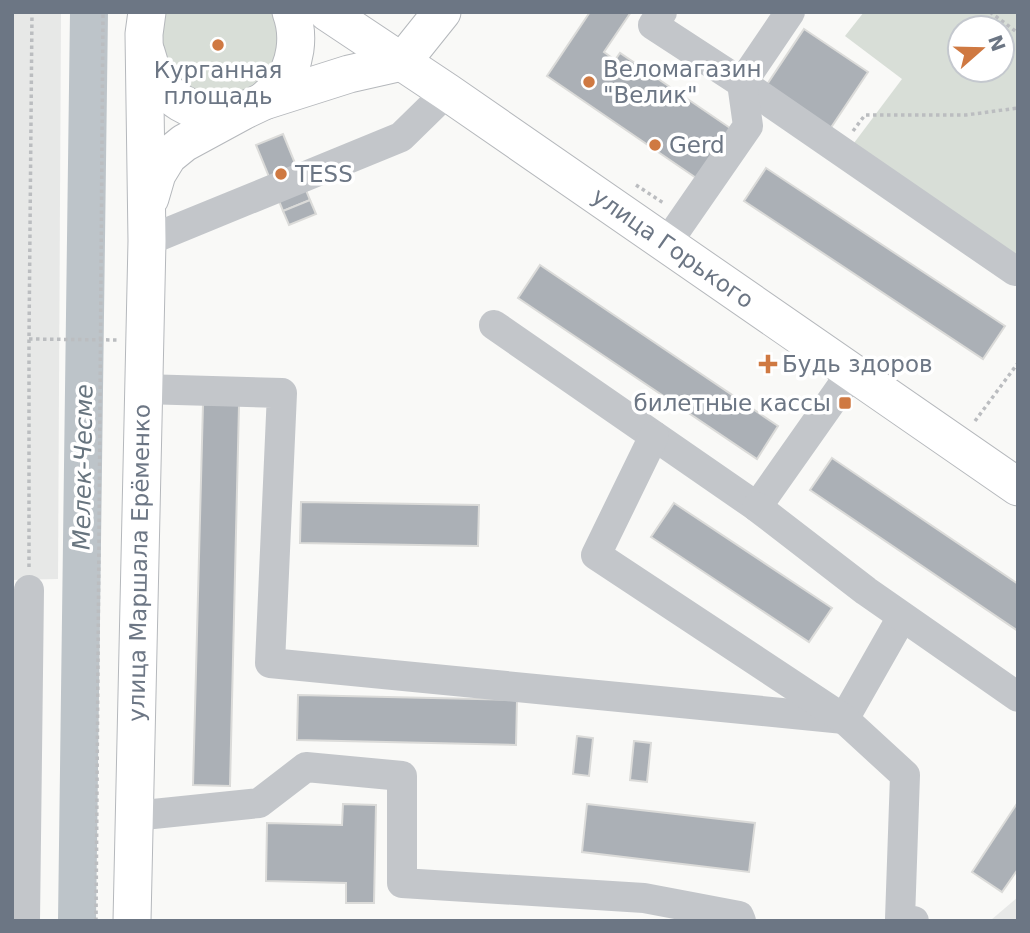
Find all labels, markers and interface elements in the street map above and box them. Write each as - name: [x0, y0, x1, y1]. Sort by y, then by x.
- north arrow: [946, 14, 1016, 84]
- text: N: [984, 32, 1010, 54]
- marker: Курганная площадь: [210, 37, 226, 53]
- place label: Веломагазин "Велик": [603, 56, 762, 108]
- place label: Курганная площадь: [154, 57, 282, 109]
- marker: Веломагазин "Велик": [581, 74, 597, 90]
- place label: Gerd: [669, 132, 725, 158]
- marker: Gerd: [647, 137, 663, 153]
- place label: TESS: [294, 161, 353, 187]
- marker: TESS: [273, 166, 289, 182]
- street label: улица Горького: [587, 183, 759, 313]
- place label: Будь здоров: [782, 351, 933, 377]
- marker: Будь здоров: [760, 356, 776, 372]
- water label: Мелек-Чесме: [68, 384, 98, 550]
- place label: билетные кассы: [634, 390, 831, 416]
- marker: билетные кассы: [837, 395, 853, 411]
- street label: улица Маршала Ерёменко: [123, 404, 155, 722]

